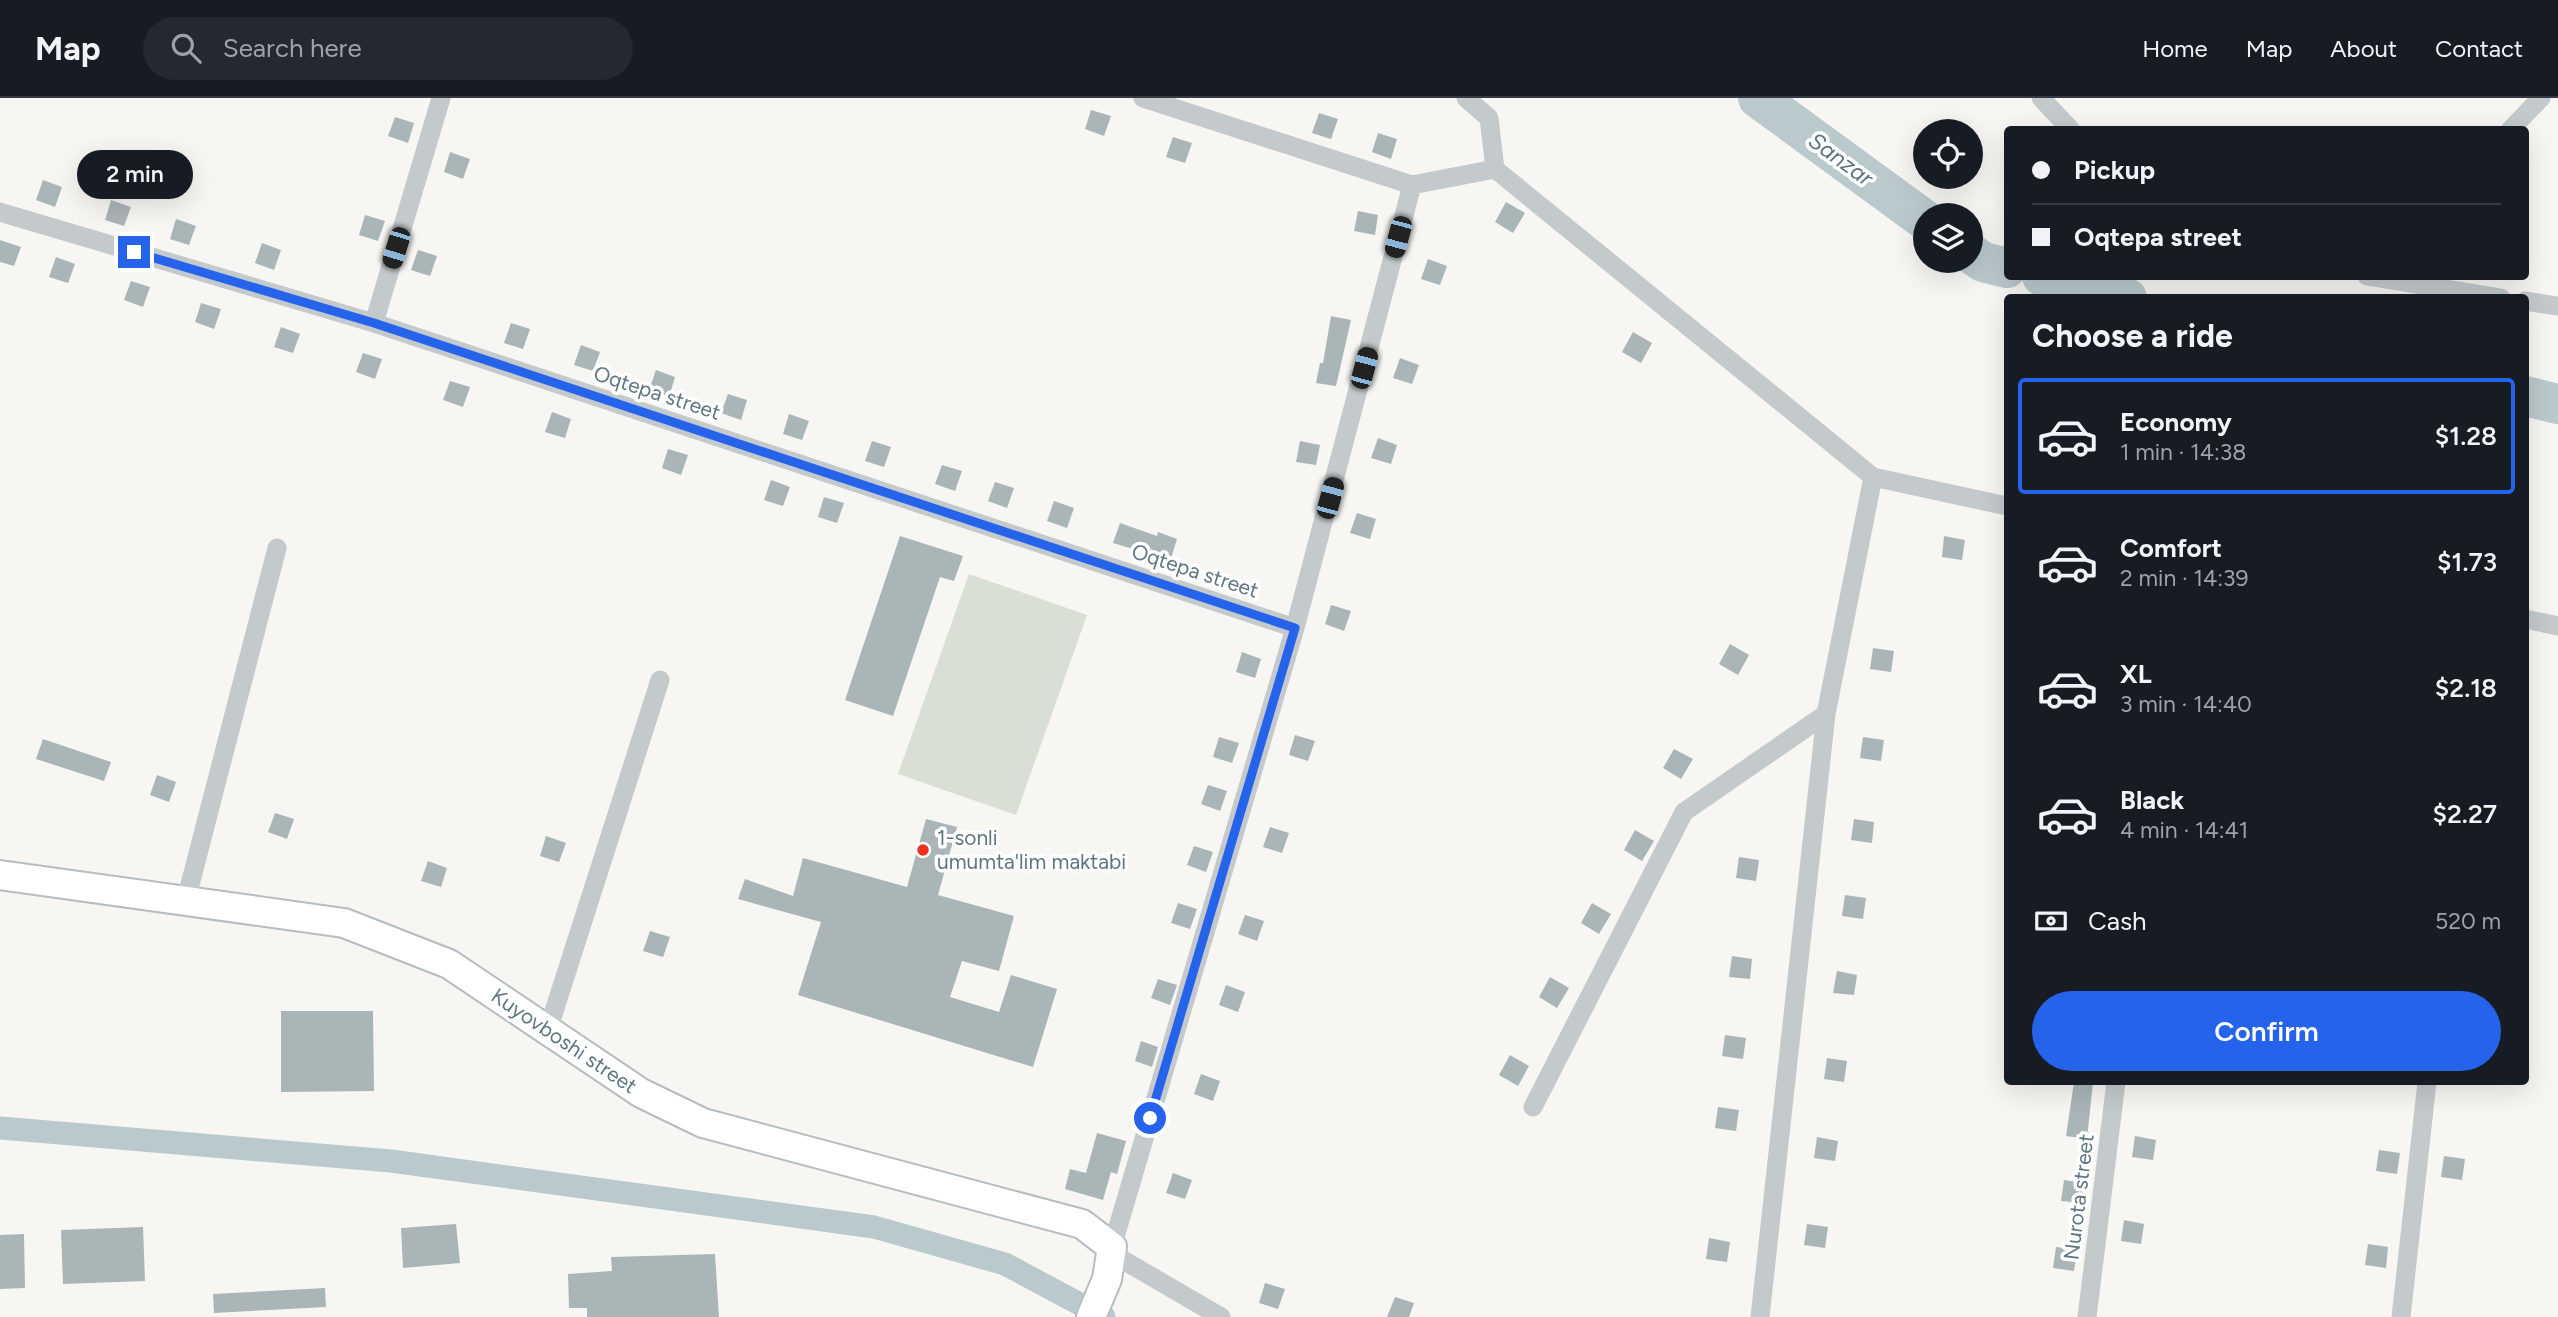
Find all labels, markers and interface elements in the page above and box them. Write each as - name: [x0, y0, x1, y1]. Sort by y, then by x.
- search box: [143, 17, 633, 80]
- text: Map: [35, 29, 101, 68]
- icon: search: [167, 29, 205, 67]
- text: Search here: [223, 32, 362, 64]
- text: Home: [2142, 34, 2208, 63]
- text: Map: [2246, 34, 2292, 63]
- text: About: [2330, 34, 2397, 63]
- text: Contact: [2435, 34, 2523, 63]
- map controls: [1913, 119, 1983, 273]
- button: locate: [1913, 119, 1983, 189]
- water label: Sanzar: [1803, 126, 1880, 192]
- callout: 2 min: [76, 150, 192, 200]
- text: Pickup: [2074, 154, 2155, 186]
- text: 2 min: [106, 160, 164, 188]
- button: layers: [1913, 203, 1983, 273]
- car: [1383, 214, 1414, 260]
- text: Oqtepa street: [2074, 221, 2242, 253]
- car: [380, 225, 413, 271]
- route end: [118, 236, 150, 268]
- text: Choose a ride: [2032, 317, 2233, 355]
- car: [1349, 345, 1380, 391]
- street label: Oqtepa street: [591, 360, 724, 425]
- icon: car: [2036, 405, 2099, 468]
- text: Economy: [2120, 406, 2232, 438]
- text: $1.28: [2435, 420, 2497, 452]
- text: 1 min · 14:38: [2120, 438, 2246, 466]
- car: [1315, 475, 1346, 521]
- icon: car: [2036, 531, 2099, 594]
- text: Comfort: [2120, 532, 2222, 564]
- street label: Oqtepa street: [1129, 538, 1262, 603]
- text: $1.73: [2437, 546, 2497, 578]
- text: 2 min · 14:39: [2120, 564, 2249, 592]
- icon: car: [2036, 657, 2099, 720]
- text: XL: [2120, 658, 2152, 690]
- text: $2.18: [2435, 672, 2497, 704]
- text: 3 min · 14:40: [2120, 690, 2252, 718]
- icon: car: [2036, 783, 2099, 846]
- text: Black: [2120, 784, 2184, 816]
- text: $2.27: [2433, 798, 2497, 830]
- text: 4 min · 14:41: [2120, 816, 2248, 844]
- place label: 1-sonli umumta'lim maktabi: [937, 825, 1126, 874]
- marker: 1-sonli umumta'lim maktabi: [915, 842, 931, 858]
- icon: cash: [2032, 902, 2070, 940]
- text: Cash: [2088, 905, 2147, 937]
- text: 520 m: [2435, 907, 2501, 935]
- street label: Kuyovboshi street: [487, 983, 642, 1098]
- button: Confirm: [2032, 991, 2501, 1071]
- route start: [1134, 1102, 1166, 1134]
- street label: Nurota street: [2058, 1132, 2099, 1261]

